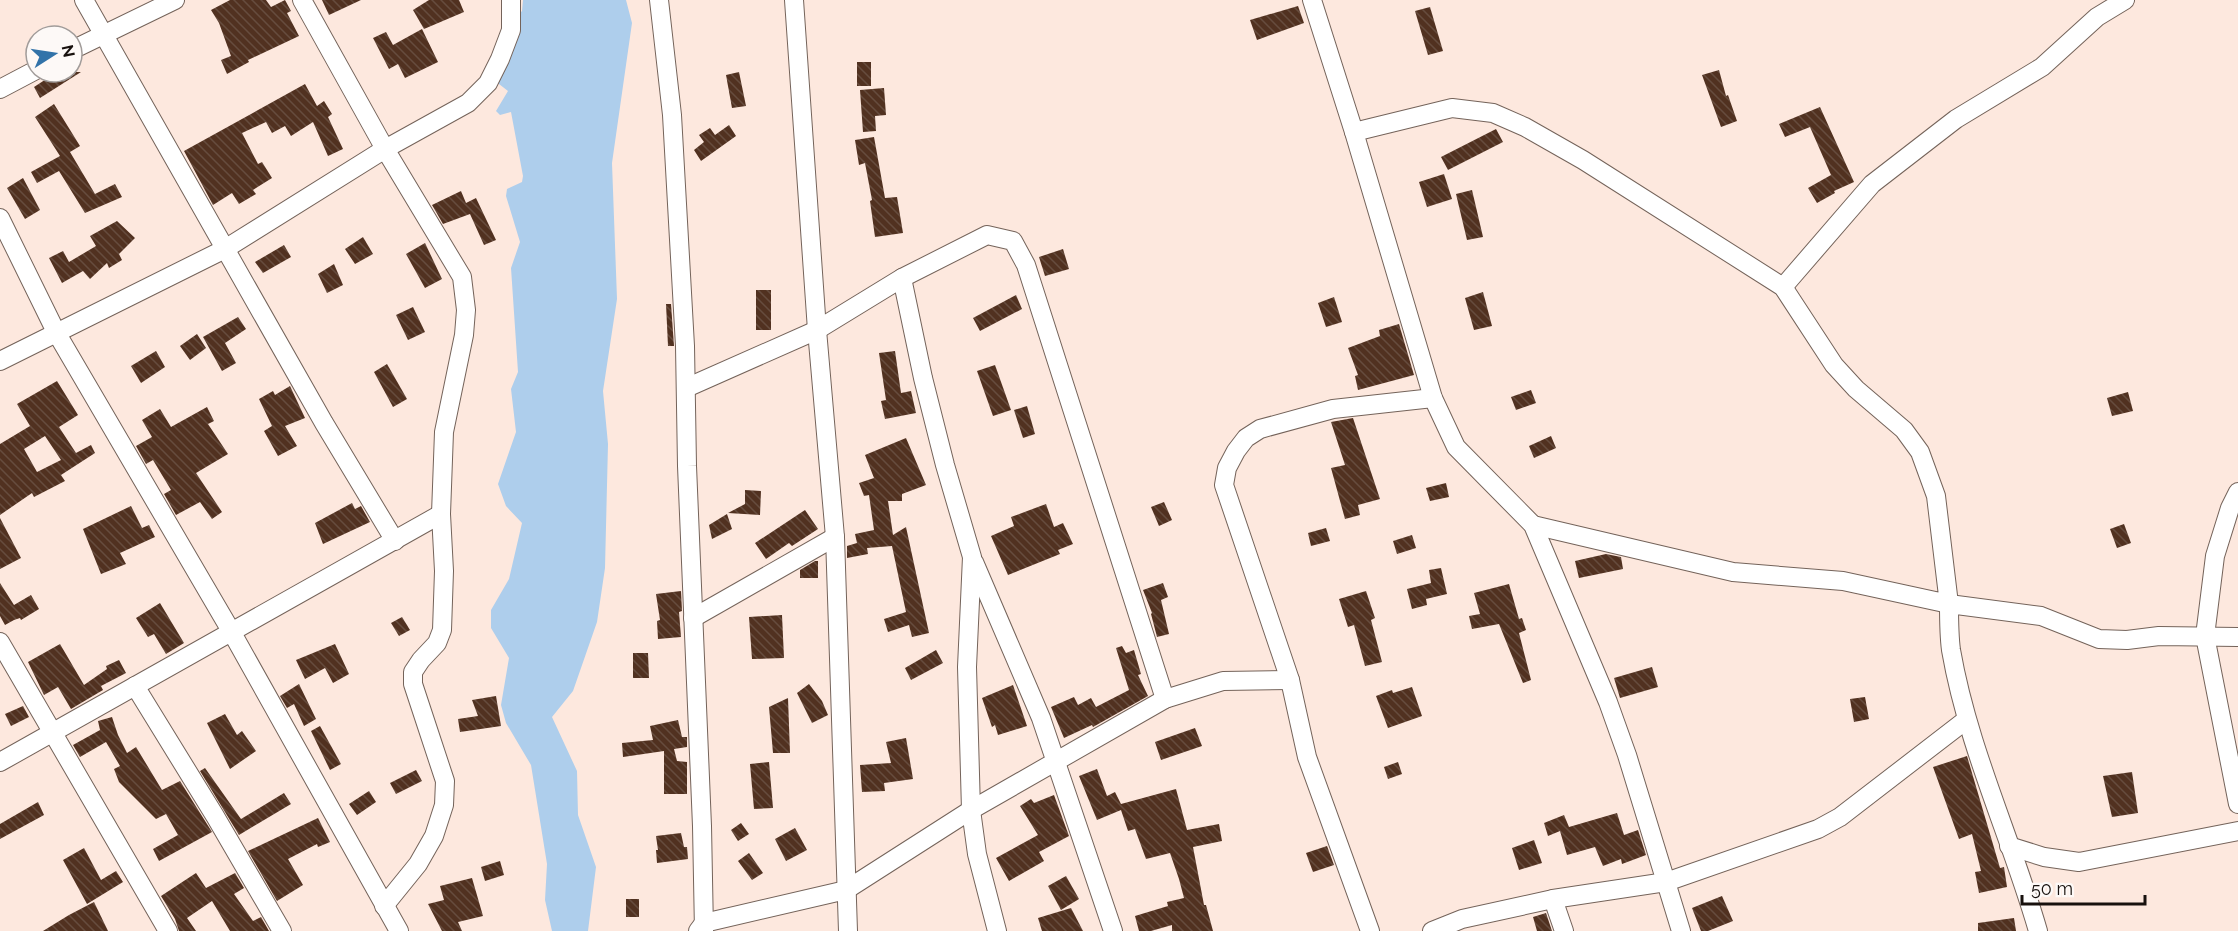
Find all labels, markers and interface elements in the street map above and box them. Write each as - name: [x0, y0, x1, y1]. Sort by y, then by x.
- north arrow: [24, 24, 84, 84]
- text: N: [58, 43, 79, 59]
- scale bar: [2022, 868, 2145, 906]
- text: 50 m: [2031, 878, 2073, 899]

